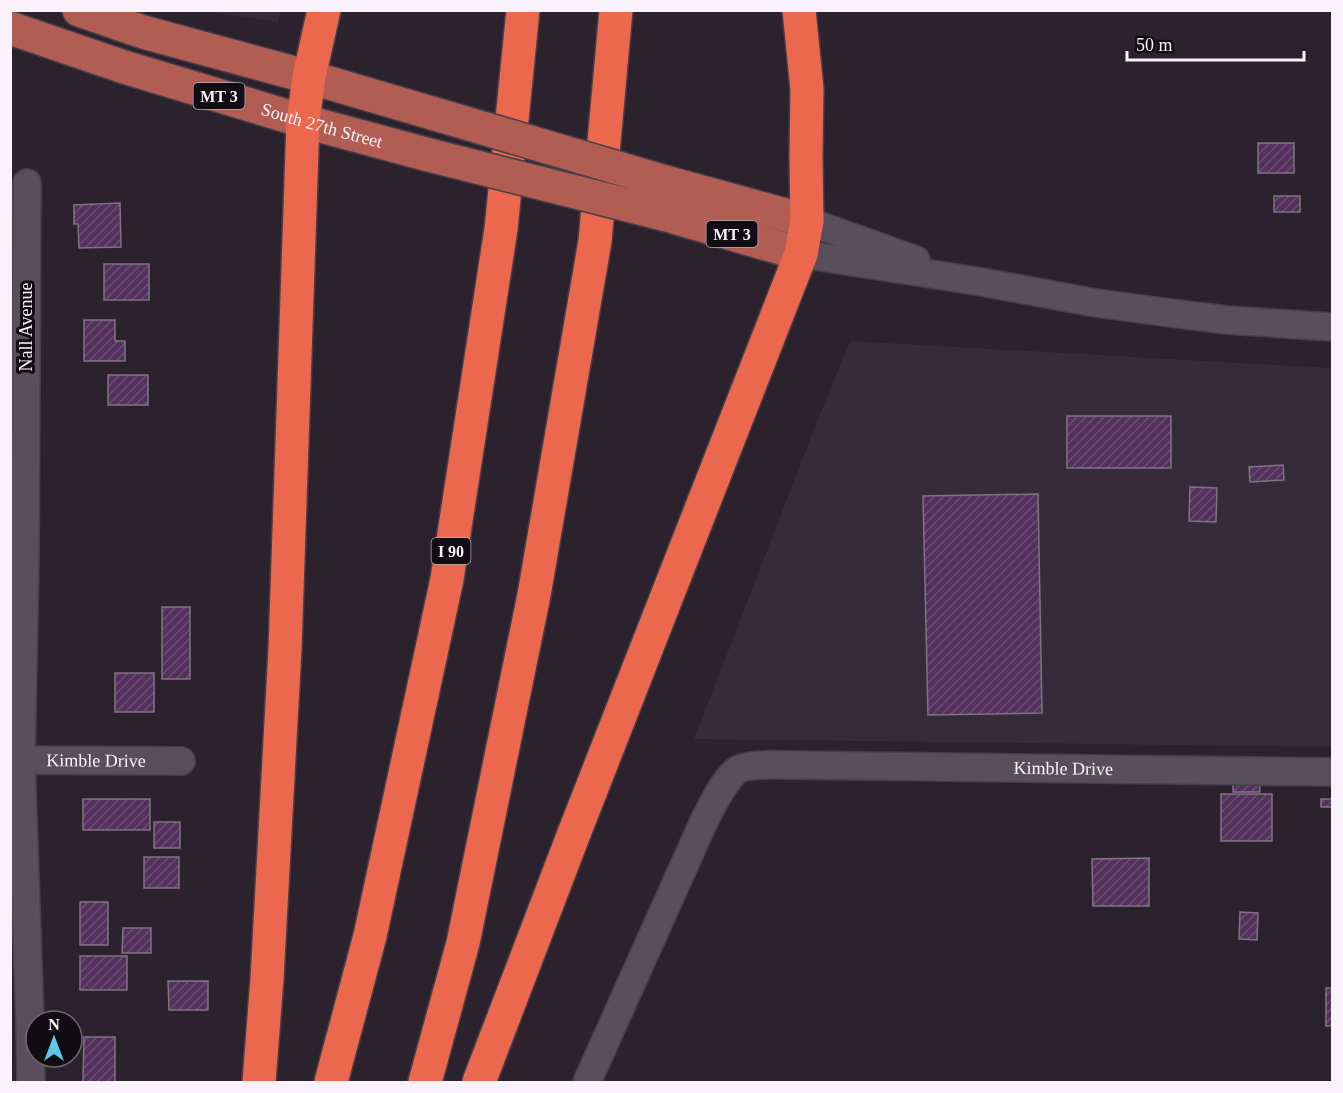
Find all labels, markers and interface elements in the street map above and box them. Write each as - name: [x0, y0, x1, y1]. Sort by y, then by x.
- scale bar: [1127, 24, 1304, 62]
- text: 50 m: [1136, 35, 1173, 55]
- road number: MT 3: [194, 83, 244, 109]
- street label: South 27th Street: [259, 99, 385, 152]
- road number: MT 3: [706, 221, 758, 247]
- street label: Nall Avenue: [16, 282, 36, 372]
- road number: I 90: [432, 538, 470, 564]
- street label: Kimble Drive: [46, 750, 146, 771]
- street label: Kimble Drive: [1013, 758, 1113, 779]
- north arrow: [24, 1009, 84, 1069]
- text: N: [48, 1016, 60, 1033]

